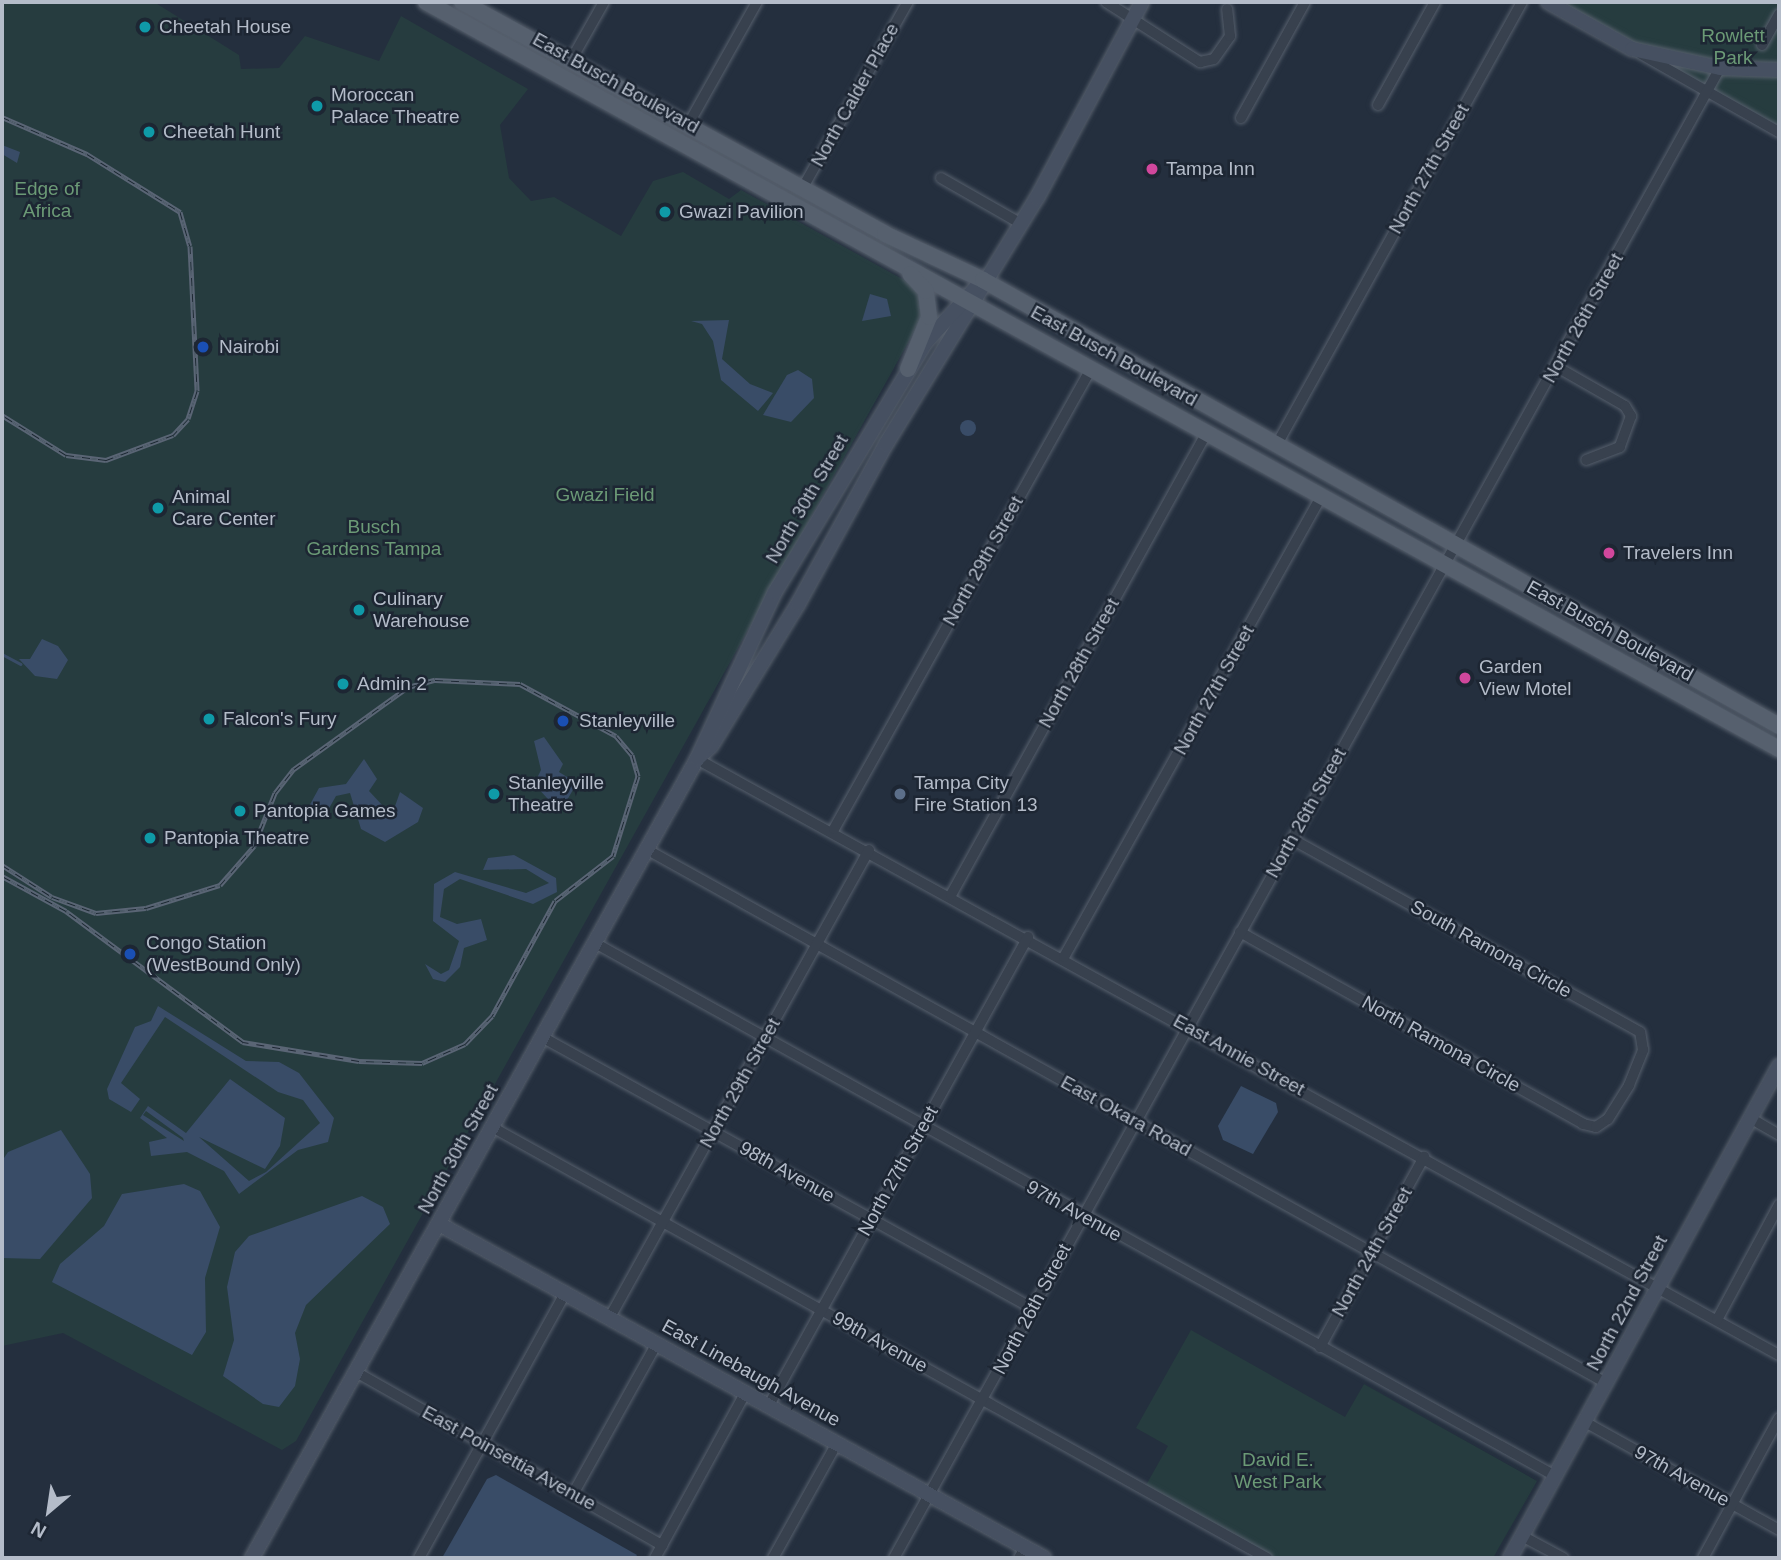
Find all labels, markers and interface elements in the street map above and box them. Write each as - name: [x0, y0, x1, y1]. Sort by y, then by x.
- place label: Cheetah House: [159, 16, 291, 38]
- marker: Cheetah House: [137, 19, 153, 35]
- street label: North Calder Place: [806, 19, 904, 171]
- park label: Rowlett Park: [1701, 25, 1765, 69]
- street label: East Busch Boulevard: [529, 28, 703, 138]
- place label: Moroccan Palace Theatre: [331, 84, 460, 128]
- marker: Moroccan Palace Theatre: [309, 98, 325, 114]
- street label: North 27th Street: [1384, 100, 1474, 238]
- place label: Cheetah Hunt: [163, 121, 280, 143]
- marker: Cheetah Hunt: [141, 124, 157, 140]
- place label: Tampa Inn: [1166, 158, 1255, 180]
- marker: Tampa Inn: [1144, 161, 1160, 177]
- park label: Edge of Africa: [14, 178, 80, 222]
- place label: Gwazi Pavilion: [679, 201, 804, 223]
- marker: Gwazi Pavilion: [657, 204, 673, 220]
- street label: North 26th Street: [1538, 249, 1628, 387]
- street label: East Busch Boulevard: [1027, 301, 1201, 411]
- place label: Nairobi: [219, 336, 279, 358]
- marker: Nairobi: [193, 337, 213, 357]
- street label: North 30th Street: [761, 431, 853, 567]
- park label: Gwazi Field: [555, 484, 655, 506]
- place label: Animal Care Center: [172, 486, 275, 530]
- street label: North 29th Street: [938, 492, 1028, 630]
- marker: Animal Care Center: [150, 500, 166, 516]
- park label: Busch Gardens Tampa: [306, 516, 442, 560]
- place label: Travelers Inn: [1623, 542, 1733, 564]
- marker: Travelers Inn: [1601, 545, 1617, 561]
- street label: East Busch Boulevard: [1523, 576, 1697, 686]
- place label: Culinary Warehouse: [373, 588, 469, 632]
- street label: North 28th Street: [1034, 594, 1124, 732]
- marker: Culinary Warehouse: [351, 602, 367, 618]
- street label: North 27th Street: [1169, 621, 1259, 759]
- place label: Garden View Motel: [1479, 656, 1572, 700]
- marker: Garden View Motel: [1457, 670, 1473, 686]
- place label: Admin 2: [357, 673, 427, 695]
- marker: Admin 2: [335, 676, 351, 692]
- place label: Falcon's Fury: [223, 708, 336, 730]
- place label: Stanleyville: [579, 710, 675, 732]
- marker: Falcon's Fury: [201, 711, 217, 727]
- marker: Stanleyville: [553, 711, 573, 731]
- street label: North 26th Street: [1261, 744, 1351, 882]
- place label: Stanleyville Theatre: [508, 772, 604, 816]
- place label: Tampa City Fire Station 13: [914, 772, 1038, 816]
- marker: Stanleyville Theatre: [486, 786, 502, 802]
- marker: Tampa City Fire Station 13: [892, 786, 908, 802]
- place label: Pantopia Games: [254, 800, 396, 822]
- marker: Pantopia Games: [232, 803, 248, 819]
- place label: Pantopia Theatre: [164, 827, 310, 849]
- marker: Pantopia Theatre: [142, 830, 158, 846]
- street label: South Ramona Circle: [1407, 895, 1575, 1003]
- place label: Congo Station (WestBound Only): [146, 932, 301, 976]
- marker: Congo Station (WestBound Only): [120, 944, 140, 964]
- street label: North Ramona Circle: [1358, 991, 1524, 1097]
- street label: East Annie Street: [1169, 1009, 1309, 1101]
- street label: North 29th Street: [695, 1014, 785, 1152]
- street label: East Okara Road: [1057, 1071, 1195, 1161]
- street label: North 30th Street: [413, 1080, 503, 1218]
- street label: North 27th Street: [853, 1102, 943, 1240]
- street label: 98th Avenue: [735, 1136, 839, 1208]
- street label: 97th Avenue: [1022, 1175, 1126, 1247]
- street label: North 24th Street: [1327, 1183, 1417, 1321]
- street label: North 22nd Street: [1582, 1231, 1672, 1375]
- street label: North 26th Street: [988, 1240, 1076, 1378]
- street label: 99th Avenue: [828, 1306, 932, 1378]
- street label: East Linebaugh Avenue: [657, 1314, 845, 1432]
- street label: East Poinsettia Avenue: [418, 1400, 600, 1516]
- street label: 97th Avenue: [1630, 1440, 1734, 1512]
- park label: David E. West Park: [1234, 1449, 1322, 1493]
- north arrow: [14, 1476, 84, 1546]
- text: N: [27, 1517, 50, 1542]

